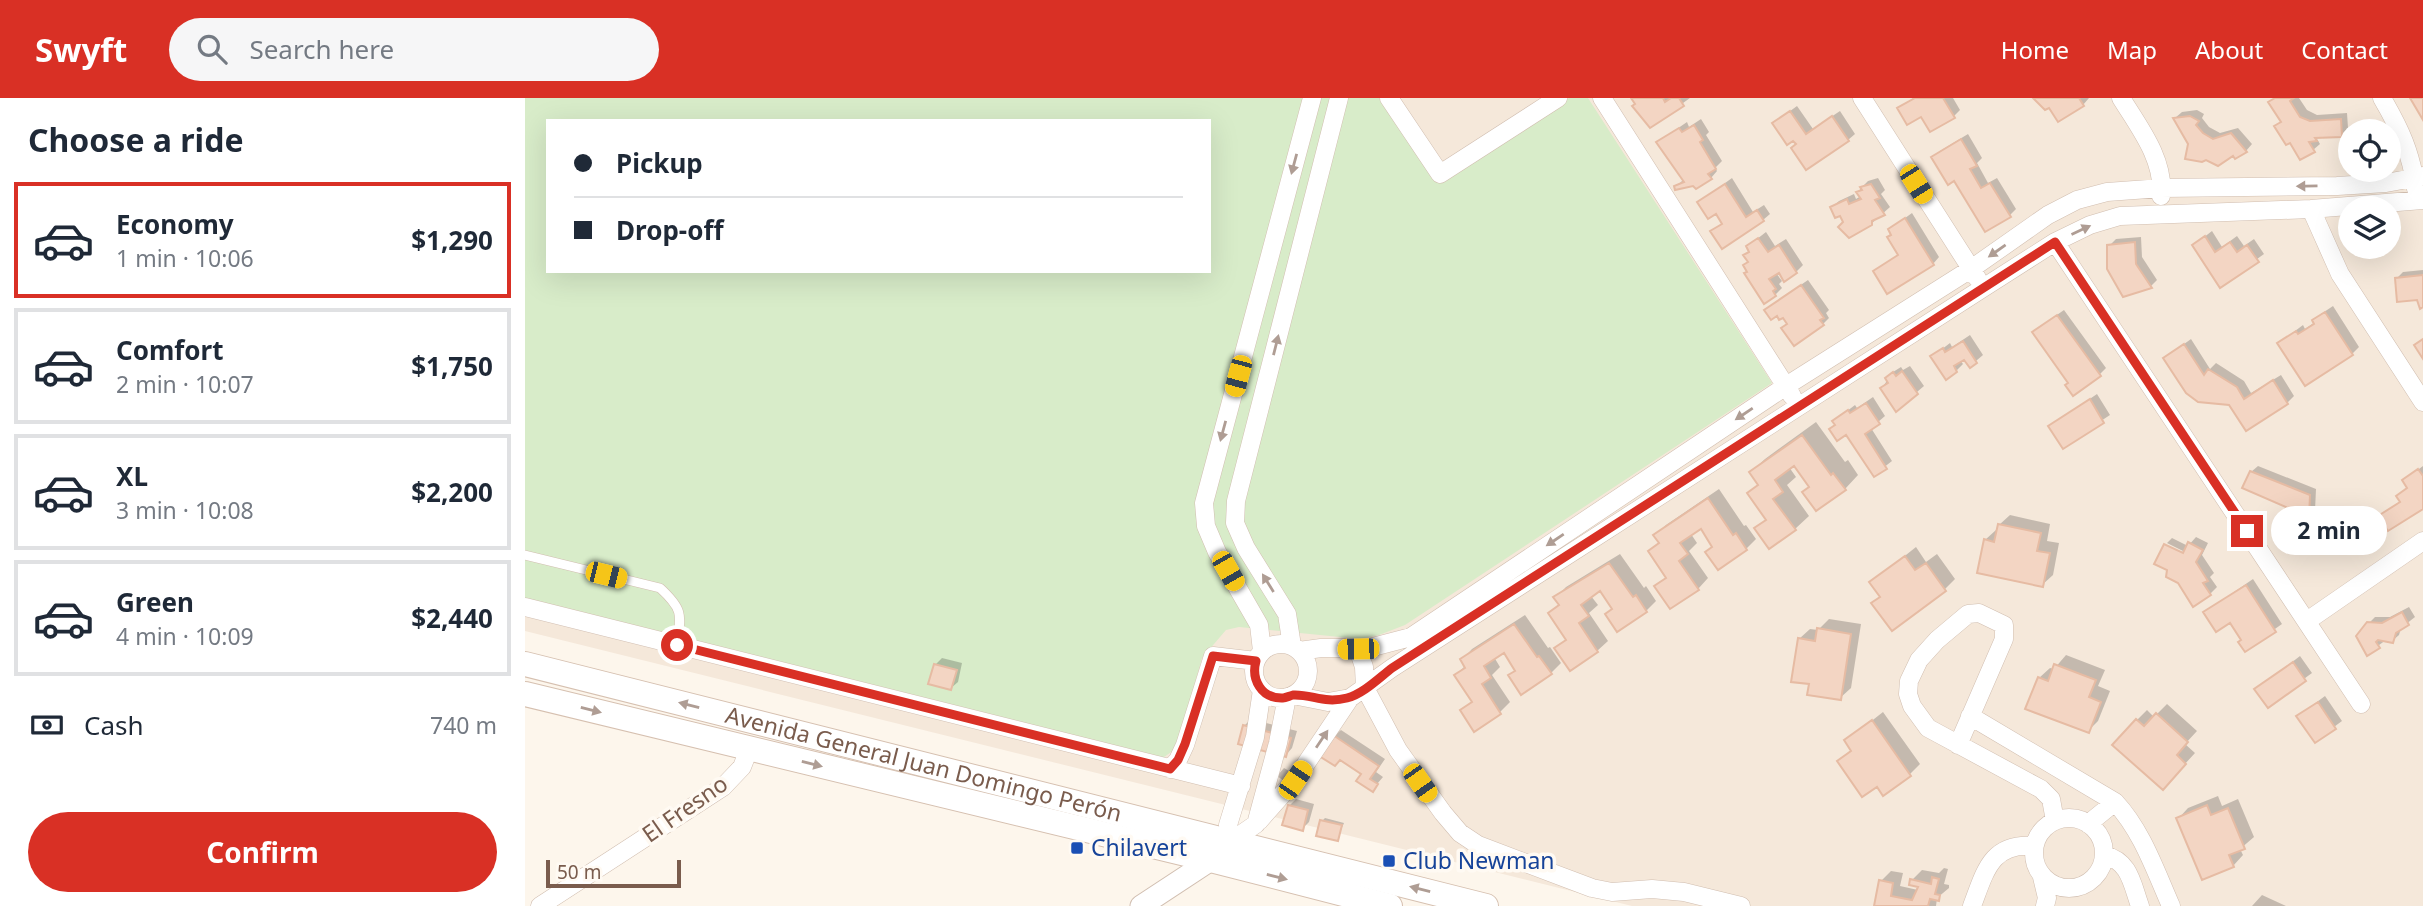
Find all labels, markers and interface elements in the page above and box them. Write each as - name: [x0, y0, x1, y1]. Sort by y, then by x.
- search box: [169, 18, 659, 81]
- text: Swyft: [35, 27, 127, 72]
- icon: search: [193, 30, 231, 68]
- text: Search here: [249, 31, 394, 67]
- text: Home: [2001, 33, 2069, 66]
- text: Map: [2107, 33, 2157, 66]
- text: About: [2195, 33, 2263, 66]
- text: Contact: [2301, 33, 2388, 66]
- text: Choose a ride: [28, 118, 244, 161]
- map controls: [2338, 119, 2401, 259]
- button: locate: [2338, 119, 2401, 182]
- text: Pickup: [616, 145, 703, 181]
- one-way arrow: [1289, 154, 1299, 175]
- car: [1896, 161, 1937, 207]
- one-way arrow: [2295, 180, 2317, 192]
- button: layers: [2338, 196, 2401, 259]
- text: Economy: [116, 206, 234, 242]
- icon: car: [32, 209, 95, 272]
- text: Drop-off: [616, 212, 723, 248]
- text: $1,290: [411, 222, 493, 258]
- one-way arrow: [2071, 224, 2091, 236]
- text: 1 min · 10:06: [116, 242, 254, 274]
- one-way arrow: [1988, 243, 2006, 257]
- text: Comfort: [116, 332, 224, 368]
- one-way arrow: [1271, 334, 1282, 356]
- icon: car: [32, 335, 95, 398]
- text: $1,750: [411, 348, 493, 384]
- car: [1223, 353, 1254, 399]
- text: 2 min · 10:07: [116, 368, 254, 400]
- one-way arrow: [1735, 407, 1754, 420]
- one-way arrow: [1217, 420, 1228, 442]
- text: XL: [116, 458, 148, 494]
- icon: car: [32, 461, 95, 524]
- text: $2,200: [411, 474, 493, 510]
- text: 3 min · 10:08: [116, 494, 254, 526]
- callout: 2 min: [2271, 506, 2387, 556]
- text: 2 min: [2297, 514, 2361, 546]
- route end: [2231, 515, 2263, 547]
- one-way arrow: [1546, 533, 1564, 547]
- car: [1209, 548, 1248, 594]
- car: [584, 560, 629, 590]
- one-way arrow: [1262, 574, 1275, 593]
- text: Green: [116, 584, 194, 620]
- icon: car: [32, 587, 95, 650]
- text: $2,440: [411, 600, 493, 636]
- text: 4 min · 10:09: [116, 620, 254, 652]
- route start: [661, 629, 693, 661]
- car: [1337, 638, 1380, 660]
- street label: Avenida General Juan Domingo Perón: [722, 698, 1125, 829]
- one-way arrow: [678, 699, 700, 710]
- one-way arrow: [580, 705, 602, 716]
- icon: cash: [28, 706, 66, 744]
- text: Cash: [84, 707, 144, 743]
- text: 740 m: [430, 709, 497, 741]
- one-way arrow: [1316, 729, 1329, 748]
- car: [1275, 757, 1316, 803]
- one-way arrow: [801, 759, 823, 770]
- car: [1400, 760, 1441, 806]
- street label: El Fresno: [635, 767, 734, 849]
- button: Confirm: [28, 812, 497, 892]
- place label: Chilavert: [1091, 831, 1187, 863]
- marker: Chilavert: [1069, 840, 1085, 856]
- place label: Club Newman: [1403, 844, 1555, 876]
- marker: Club Newman: [1381, 853, 1397, 869]
- scale bar: [546, 857, 681, 889]
- text: 50 m: [557, 859, 601, 885]
- one-way arrow: [1266, 872, 1288, 883]
- one-way arrow: [1409, 884, 1431, 895]

